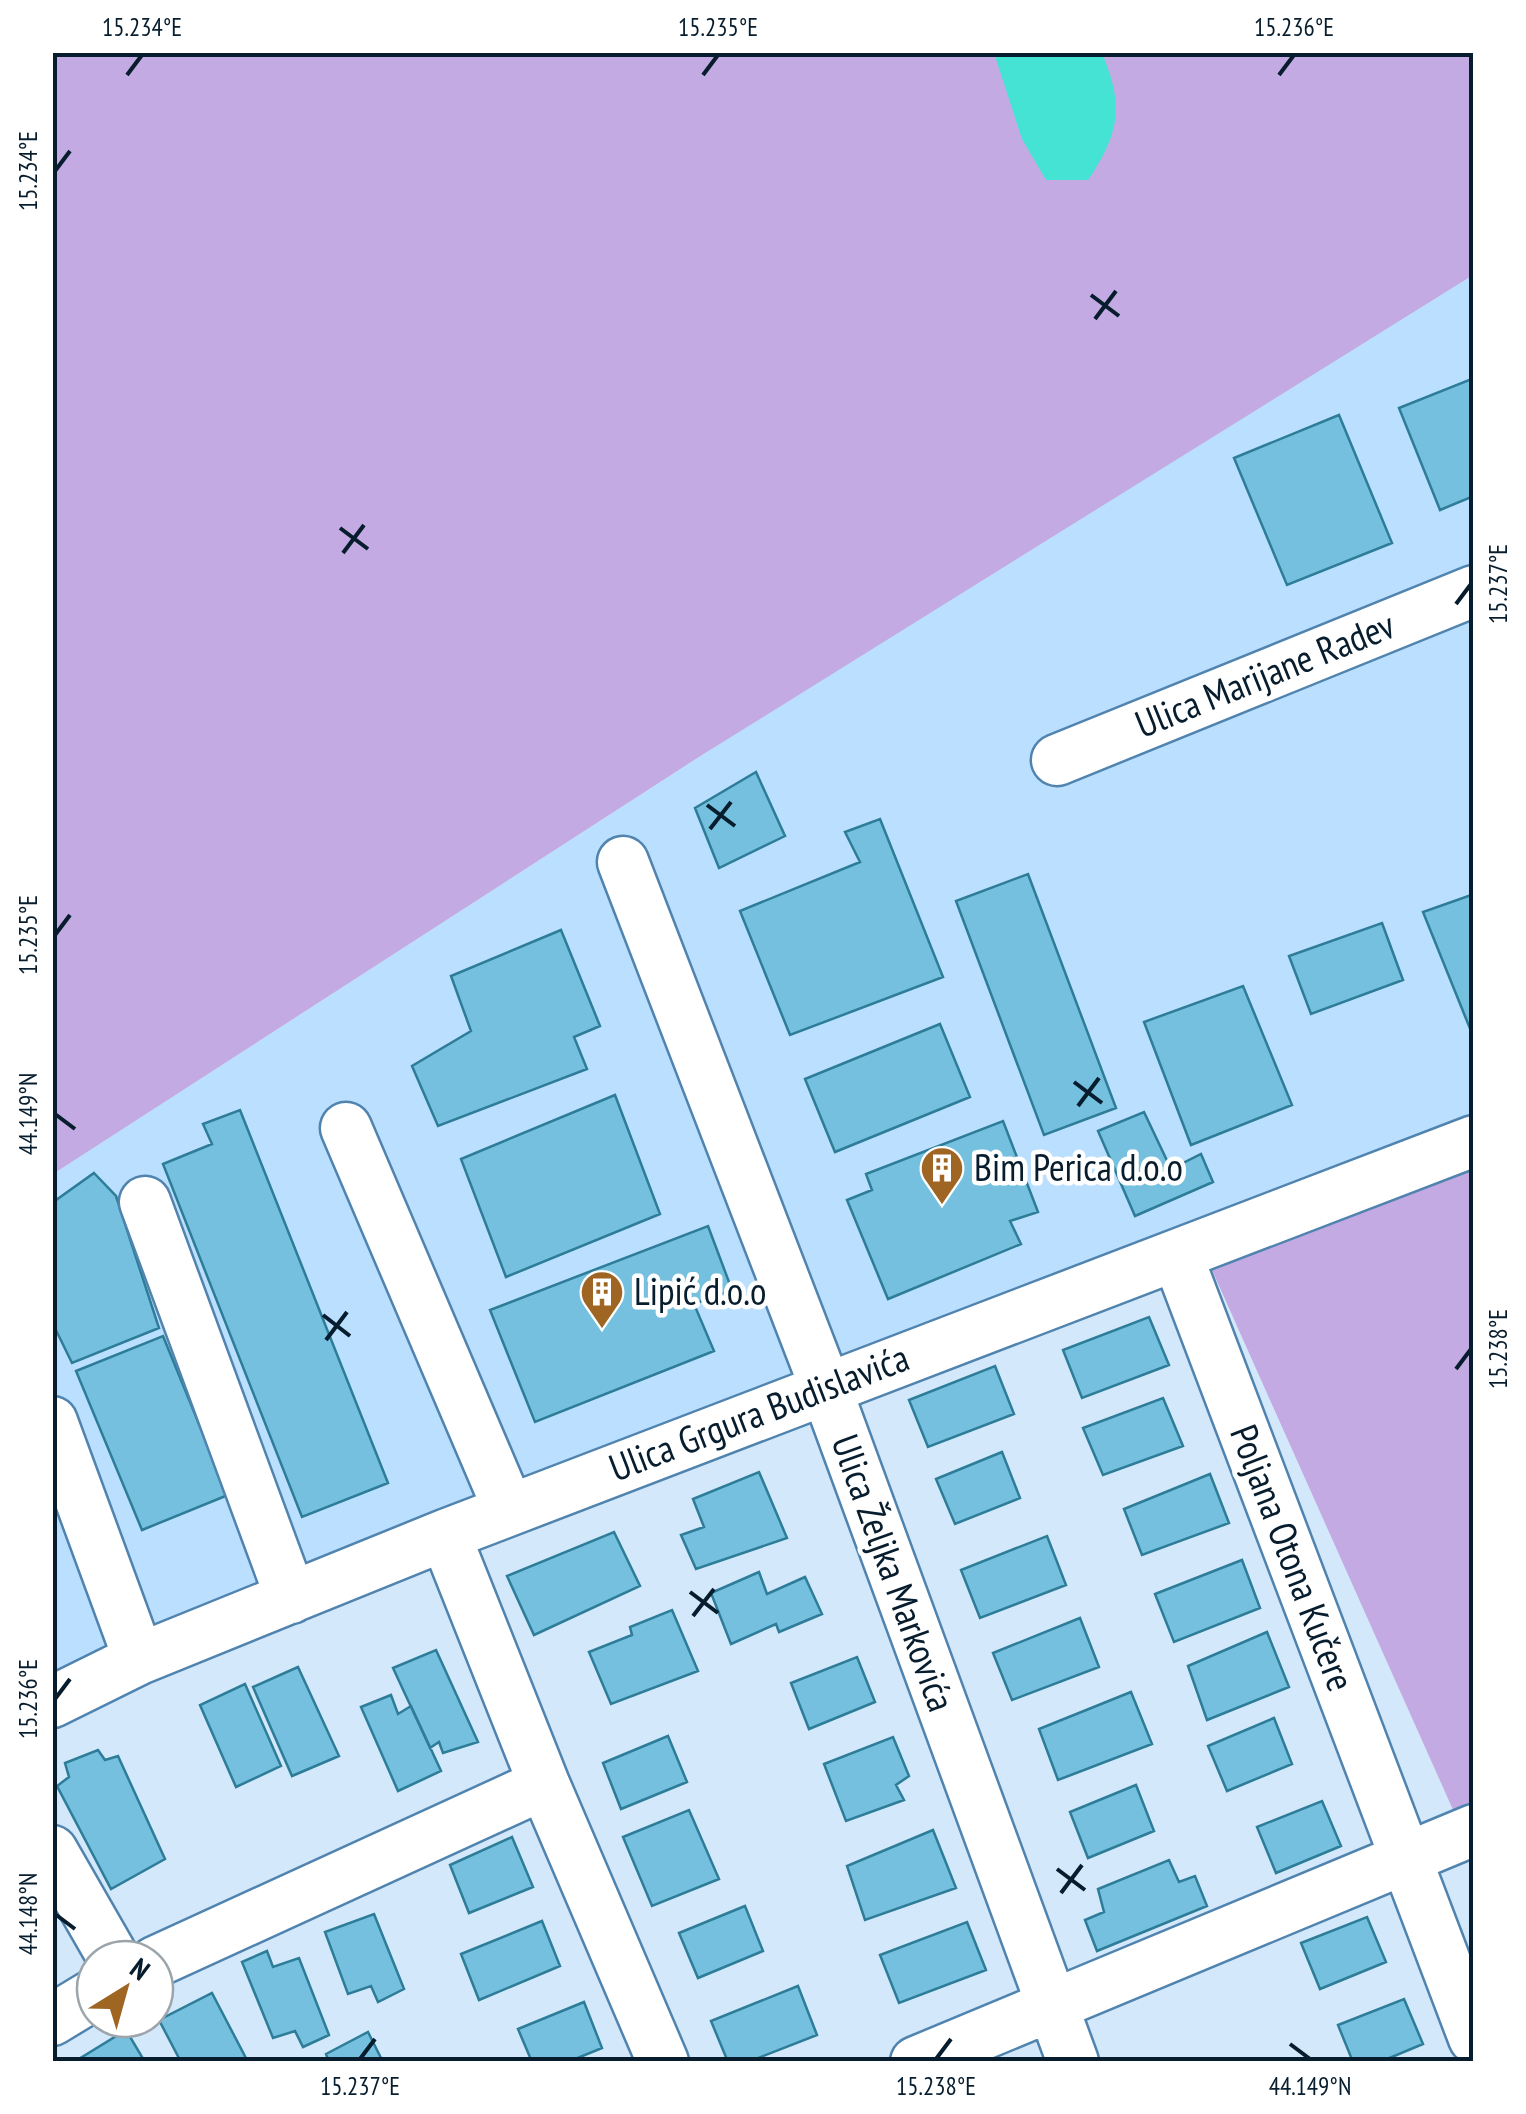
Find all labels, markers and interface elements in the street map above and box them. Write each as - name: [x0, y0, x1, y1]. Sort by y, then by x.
- text: 15.234°E: [102, 11, 182, 43]
- text: 15.235°E: [678, 11, 758, 43]
- text: 15.236°E: [1254, 11, 1334, 43]
- text: 15.234°E: [12, 131, 44, 211]
- text: 15.237°E: [1482, 544, 1514, 624]
- street label: Ulica Marijane Radev: [1128, 599, 1401, 748]
- text: 15.235°E: [12, 895, 44, 975]
- text: 44.149°N: [12, 1073, 44, 1155]
- place label: Bim Perica d.o.o: [974, 1142, 1183, 1191]
- building icon: Bim Perica d.o.o: [919, 1145, 965, 1206]
- place label: Lipić d.o.o: [634, 1266, 766, 1315]
- building icon: Lipić d.o.o: [579, 1269, 625, 1330]
- text: 15.238°E: [1482, 1309, 1514, 1389]
- street label: Ulica Grgura Budislavića: [602, 1332, 915, 1491]
- street label: Poljana Otona Kučere: [1220, 1417, 1367, 1697]
- street label: Ulica Željka Markovića: [822, 1427, 967, 1718]
- text: 15.236°E: [12, 1659, 44, 1739]
- text: 44.148°N: [12, 1873, 44, 1955]
- north arrow: [75, 1939, 175, 2039]
- text: N: [123, 1949, 158, 1988]
- text: 15.237°E: [320, 2070, 400, 2102]
- text: 15.238°E: [896, 2070, 976, 2102]
- text: 44.149°N: [1269, 2070, 1351, 2102]

